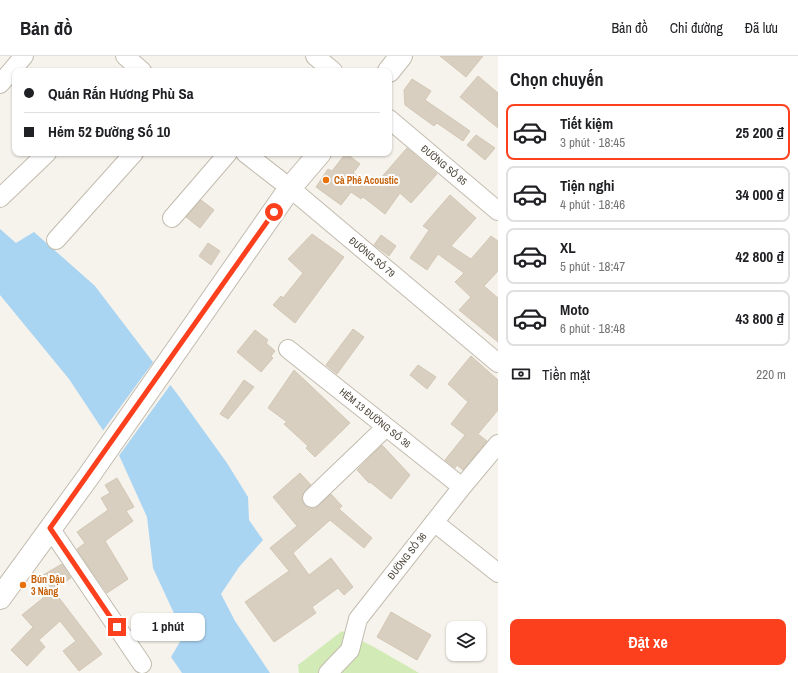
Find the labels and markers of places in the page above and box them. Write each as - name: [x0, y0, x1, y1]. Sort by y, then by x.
- place label: Cà Phê Acoustic: [334, 174, 399, 187]
- marker: Cà Phê Acoustic: [321, 175, 331, 185]
- place label: Bún Đậu 3 Nàng: [31, 573, 65, 598]
- marker: Bún Đậu 3 Nàng: [18, 580, 28, 590]

